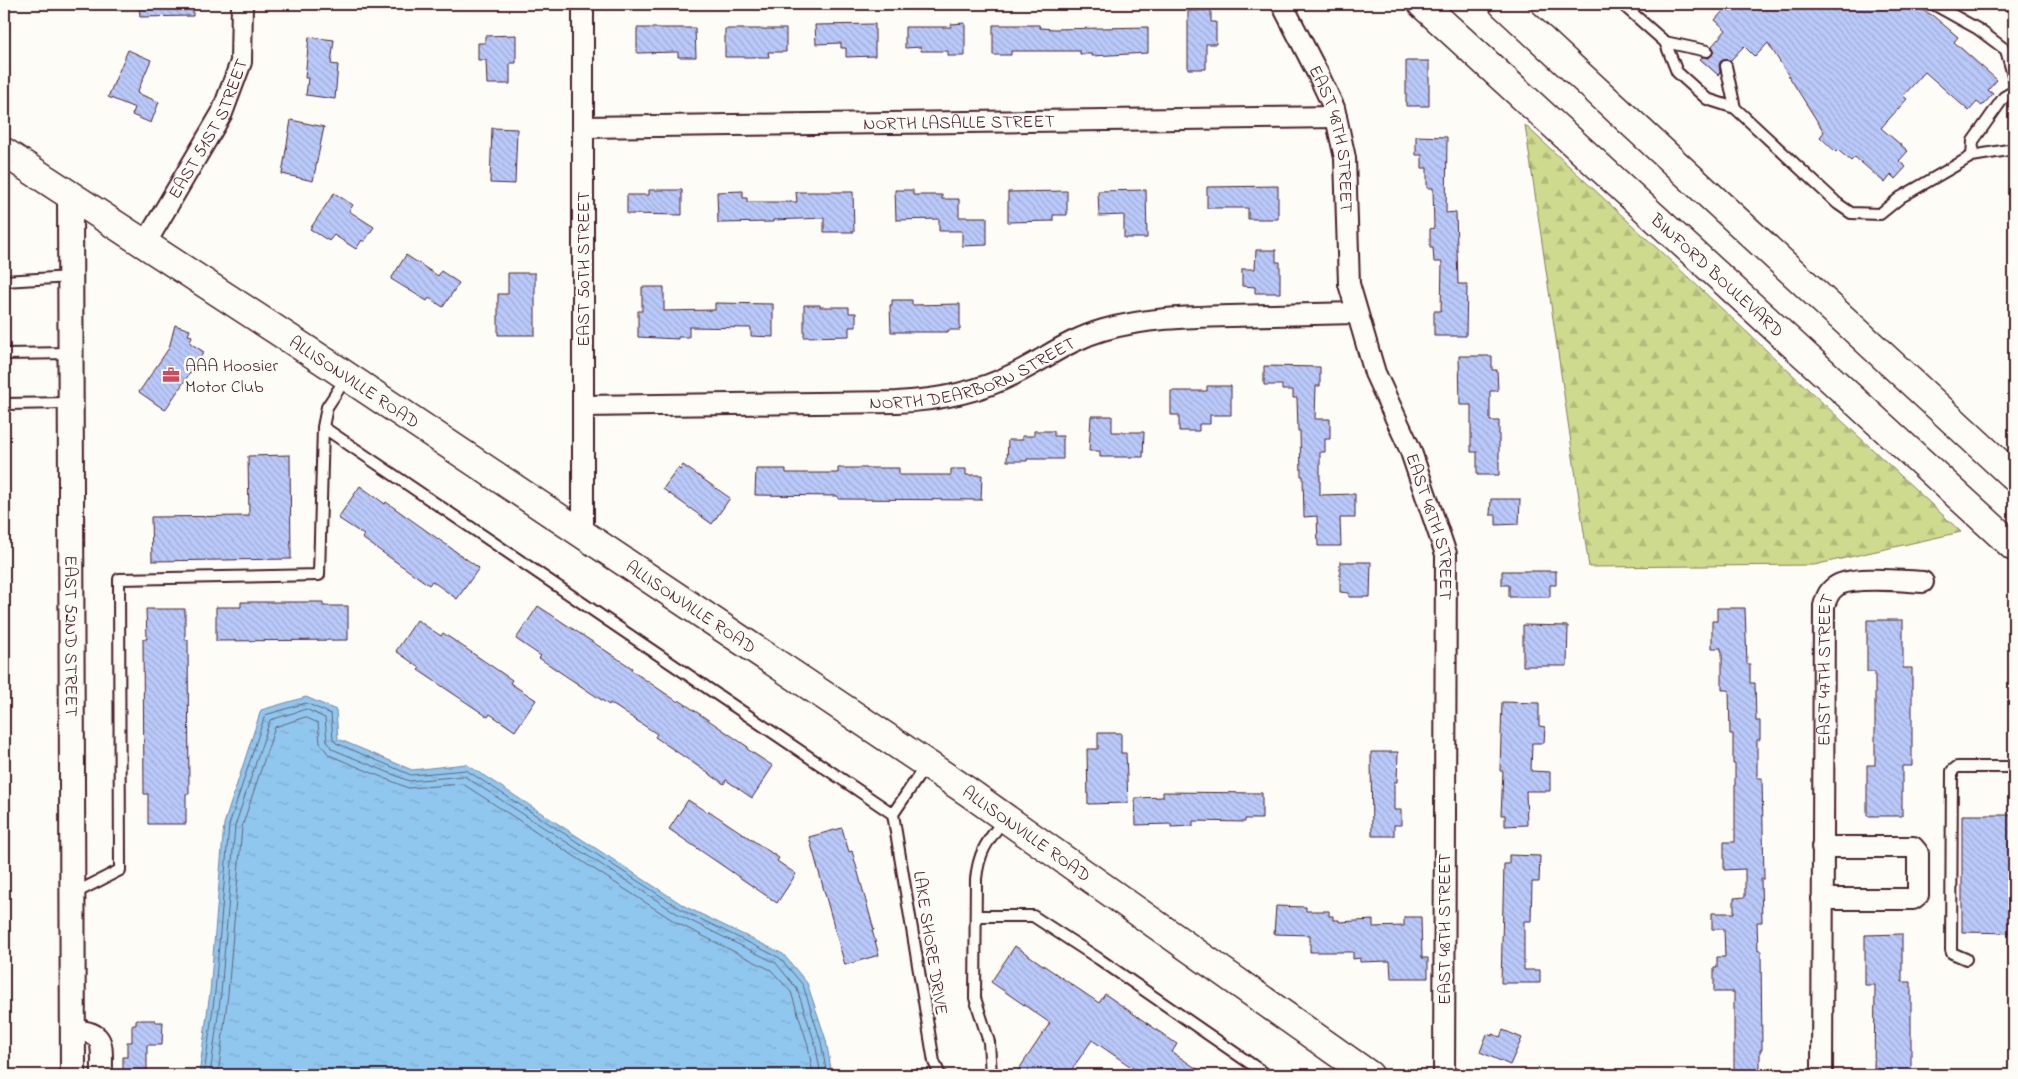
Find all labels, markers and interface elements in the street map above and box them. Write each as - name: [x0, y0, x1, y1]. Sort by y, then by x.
- street label: EAST 51ST STREET: [163, 55, 256, 205]
- street label: EAST 48TH STREET: [1301, 61, 1358, 213]
- street label: NORTH LASALLE STREET: [863, 110, 1055, 138]
- street label: EAST 50TH STREET: [572, 191, 598, 347]
- street label: BINFORD BOULEVARD: [1643, 208, 1789, 345]
- street label: ALLISONVILLE ROAD: [283, 330, 424, 436]
- street label: NORTH DEARBORN STREET: [869, 331, 1081, 417]
- place label: AAA Hoosier Motor Club: [185, 354, 278, 401]
- office icon: AAA Hoosier Motor Club: [161, 365, 181, 385]
- street label: EAST 48TH STREET: [1397, 450, 1458, 600]
- street label: EAST 52ND STREET: [56, 555, 83, 717]
- street label: ALLISONVILLE ROAD: [620, 555, 761, 661]
- street label: EAST 47TH STREET: [1812, 591, 1842, 746]
- street label: ALLISONVILLE ROAD: [956, 780, 1095, 889]
- street label: EAST 48TH STREET: [1433, 853, 1459, 1005]
- street label: LAKE SHORE DRIVE: [905, 869, 953, 1017]

